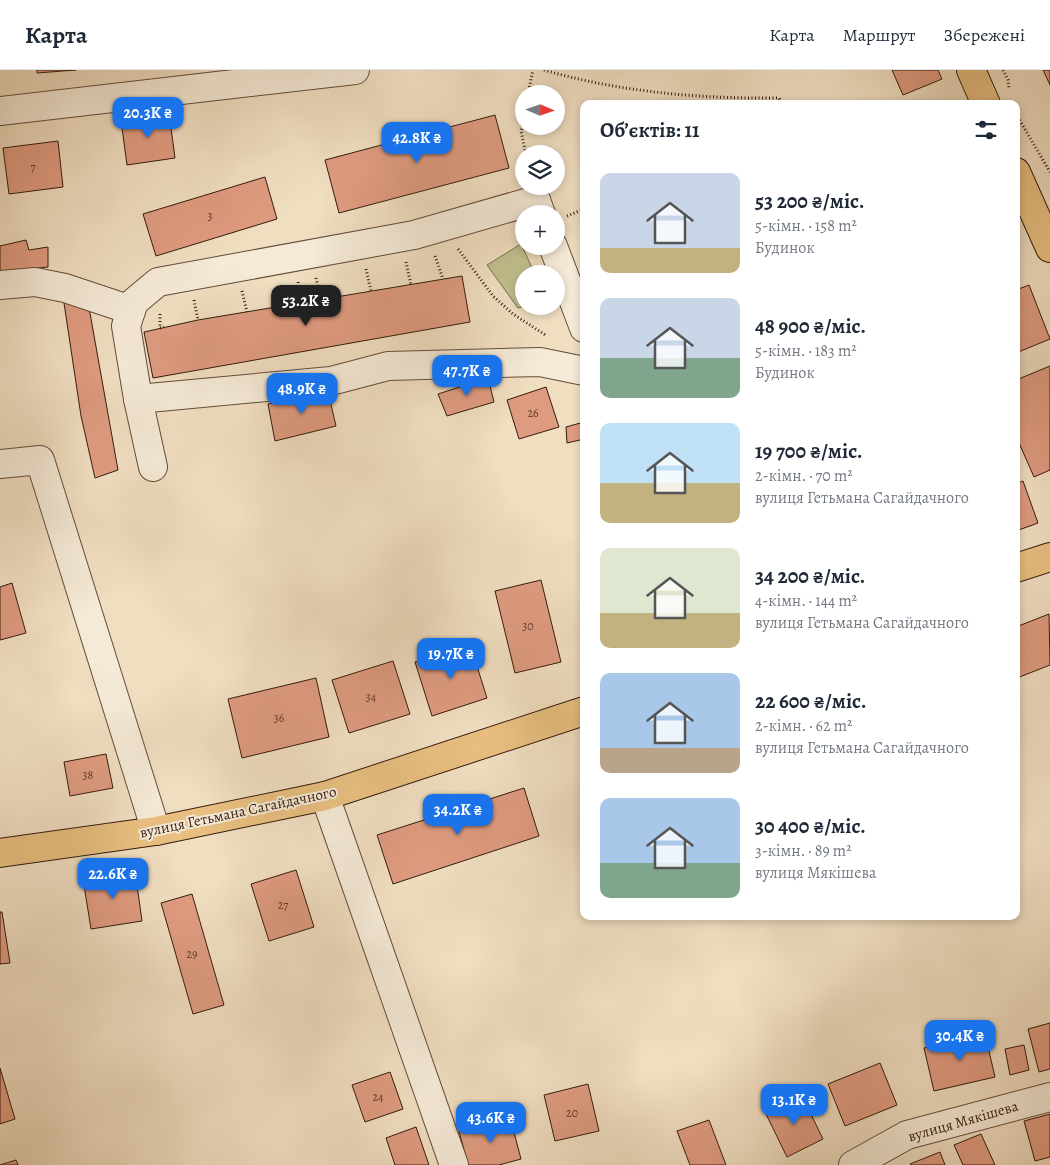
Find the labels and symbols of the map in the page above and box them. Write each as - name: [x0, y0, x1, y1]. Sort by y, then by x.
- north arrow: [515, 85, 565, 135]
- pin: 20.3K ₴: [102, 97, 194, 139]
- pin: 42.8K ₴: [371, 122, 463, 164]
- house number: 7: [30, 159, 36, 175]
- house number: 3: [208, 208, 213, 224]
- pin: 53.2K ₴: [260, 284, 352, 327]
- pin: 47.7K ₴: [421, 354, 513, 397]
- pin: 48.9K ₴: [256, 372, 348, 415]
- house number: 26: [527, 405, 539, 421]
- house number: 30: [522, 618, 534, 634]
- pin: 19.7K ₴: [405, 638, 497, 680]
- house number: 34: [366, 689, 377, 705]
- house number: 36: [274, 710, 285, 726]
- house number: 38: [83, 767, 94, 783]
- street label: вулиця Гетьмана Сагайдачного: [138, 781, 338, 843]
- pin: 34.2K ₴: [412, 794, 504, 836]
- pin: 22.6K ₴: [67, 858, 159, 900]
- house number: 27: [278, 897, 289, 913]
- house number: 29: [186, 946, 198, 962]
- pin: 30.4K ₴: [914, 1020, 1006, 1062]
- pin: 13.1K ₴: [748, 1084, 840, 1126]
- house number: 24: [372, 1089, 384, 1105]
- street label: вулиця Мякішева: [906, 1096, 1021, 1146]
- pin: 43.6K ₴: [445, 1102, 537, 1144]
- house number: 20: [566, 1105, 578, 1121]

